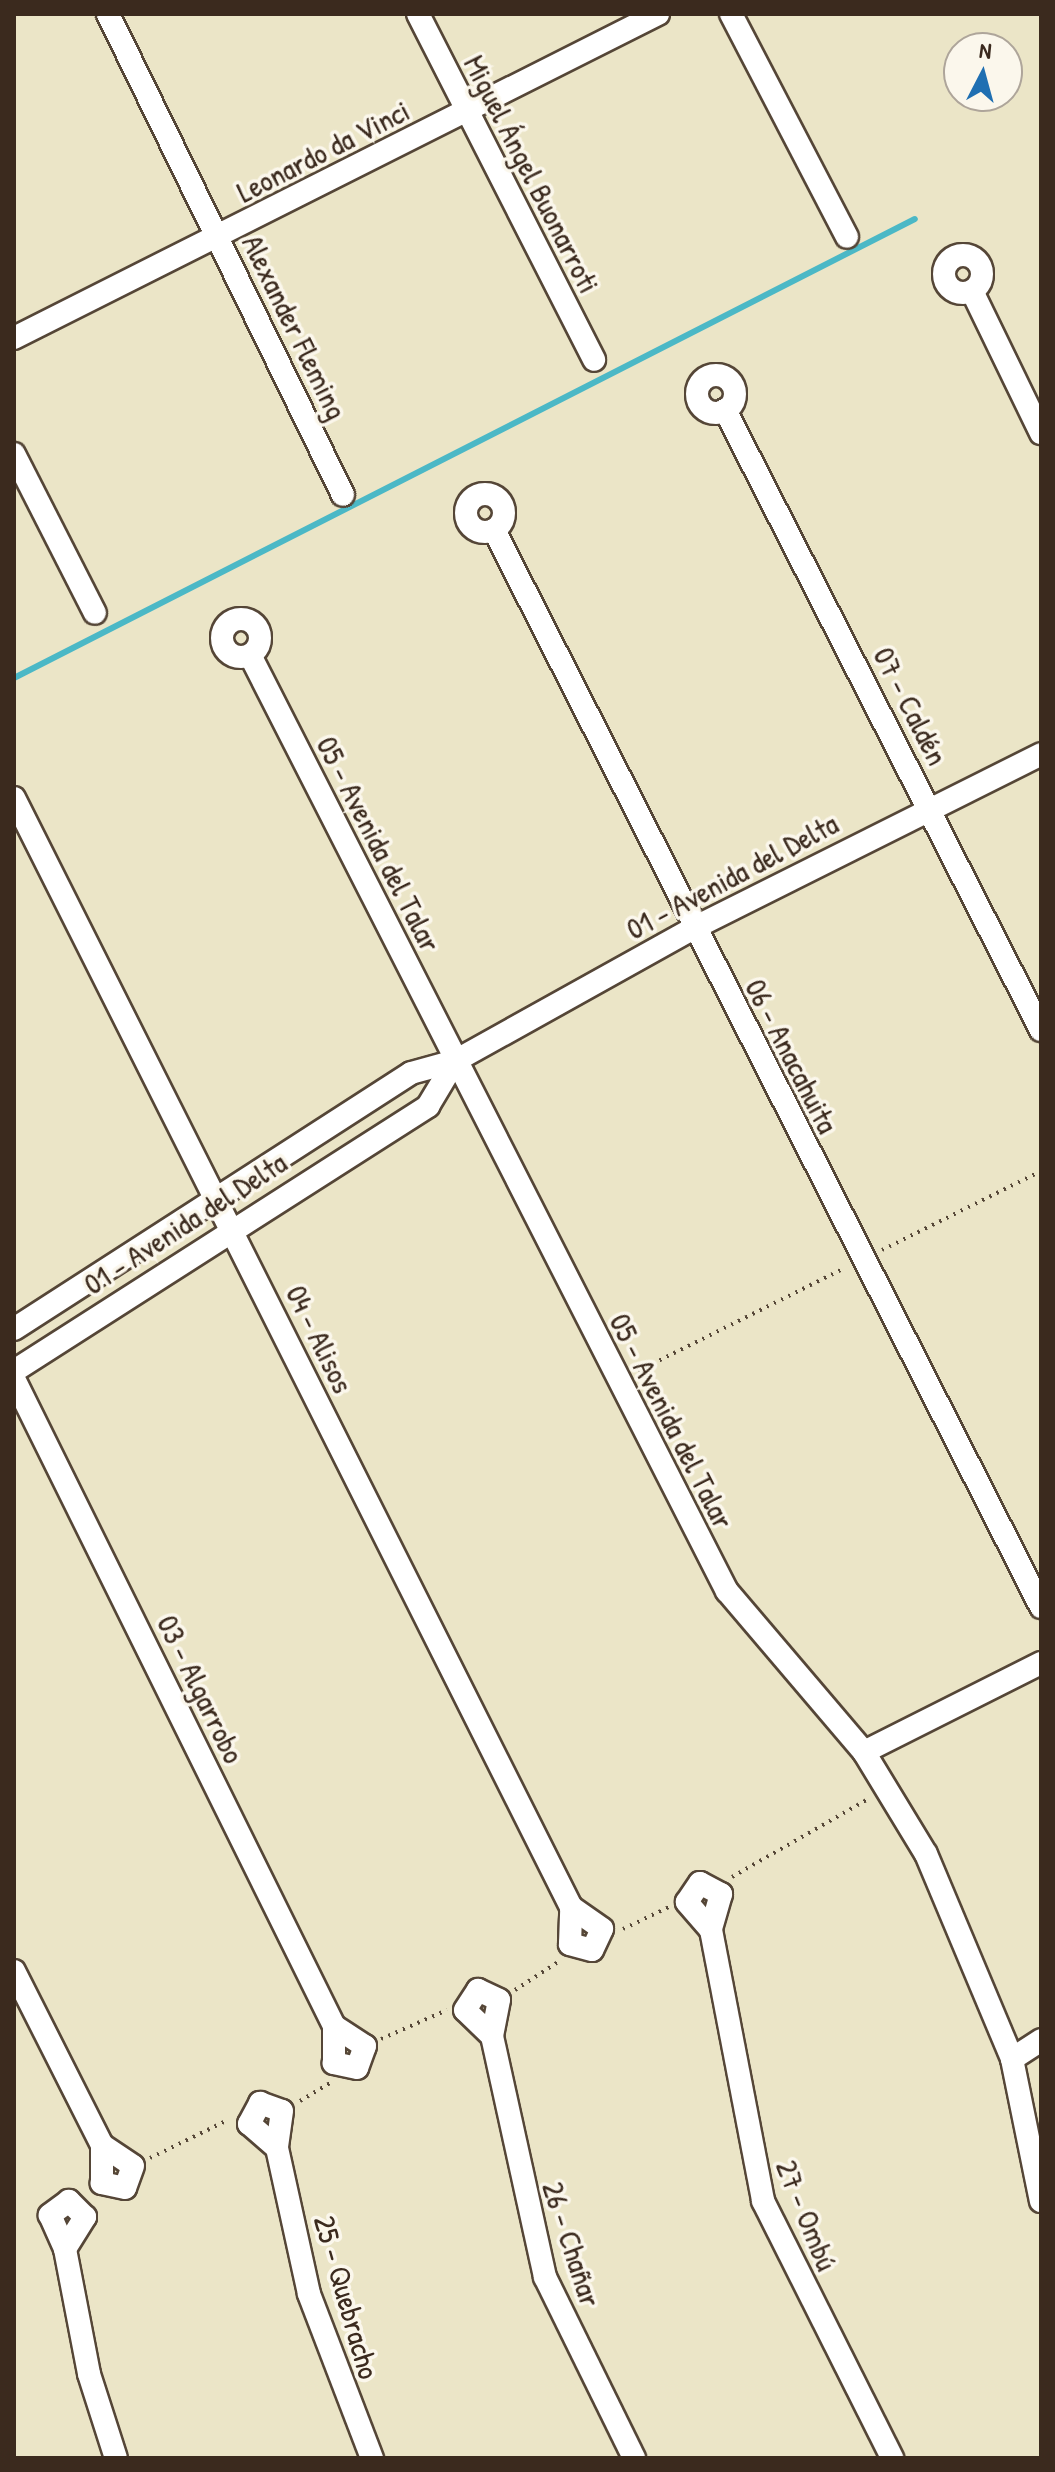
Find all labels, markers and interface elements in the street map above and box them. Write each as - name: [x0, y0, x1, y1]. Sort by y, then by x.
- north arrow: [943, 32, 1023, 112]
- text: N: [978, 35, 993, 66]
- street label: Miguel Ángel Buonarroti: [456, 49, 608, 299]
- street label: Leonardo da Vinci: [231, 92, 415, 210]
- street label: Alexander Fleming: [235, 229, 355, 425]
- street label: 07 - Caldén: [866, 641, 956, 771]
- street label: 05 - Avenida del Talar: [309, 730, 449, 958]
- street label: 01 - Avenida del Delta: [620, 805, 844, 947]
- street label: 06 - Anacahuita: [738, 973, 846, 1139]
- street label: 01 - Avenida del Delta: [77, 1144, 293, 1302]
- street label: 04 - Alisos: [279, 1279, 361, 1399]
- street label: 05 - Avenida del Talar: [602, 1307, 742, 1535]
- street label: 03 - Algarrobo: [150, 1609, 252, 1769]
- street label: 27 - Ombú: [769, 2154, 845, 2276]
- street label: 26 - Chañar: [535, 2177, 609, 2311]
- street label: 25 - Quebracho: [307, 2211, 387, 2383]

